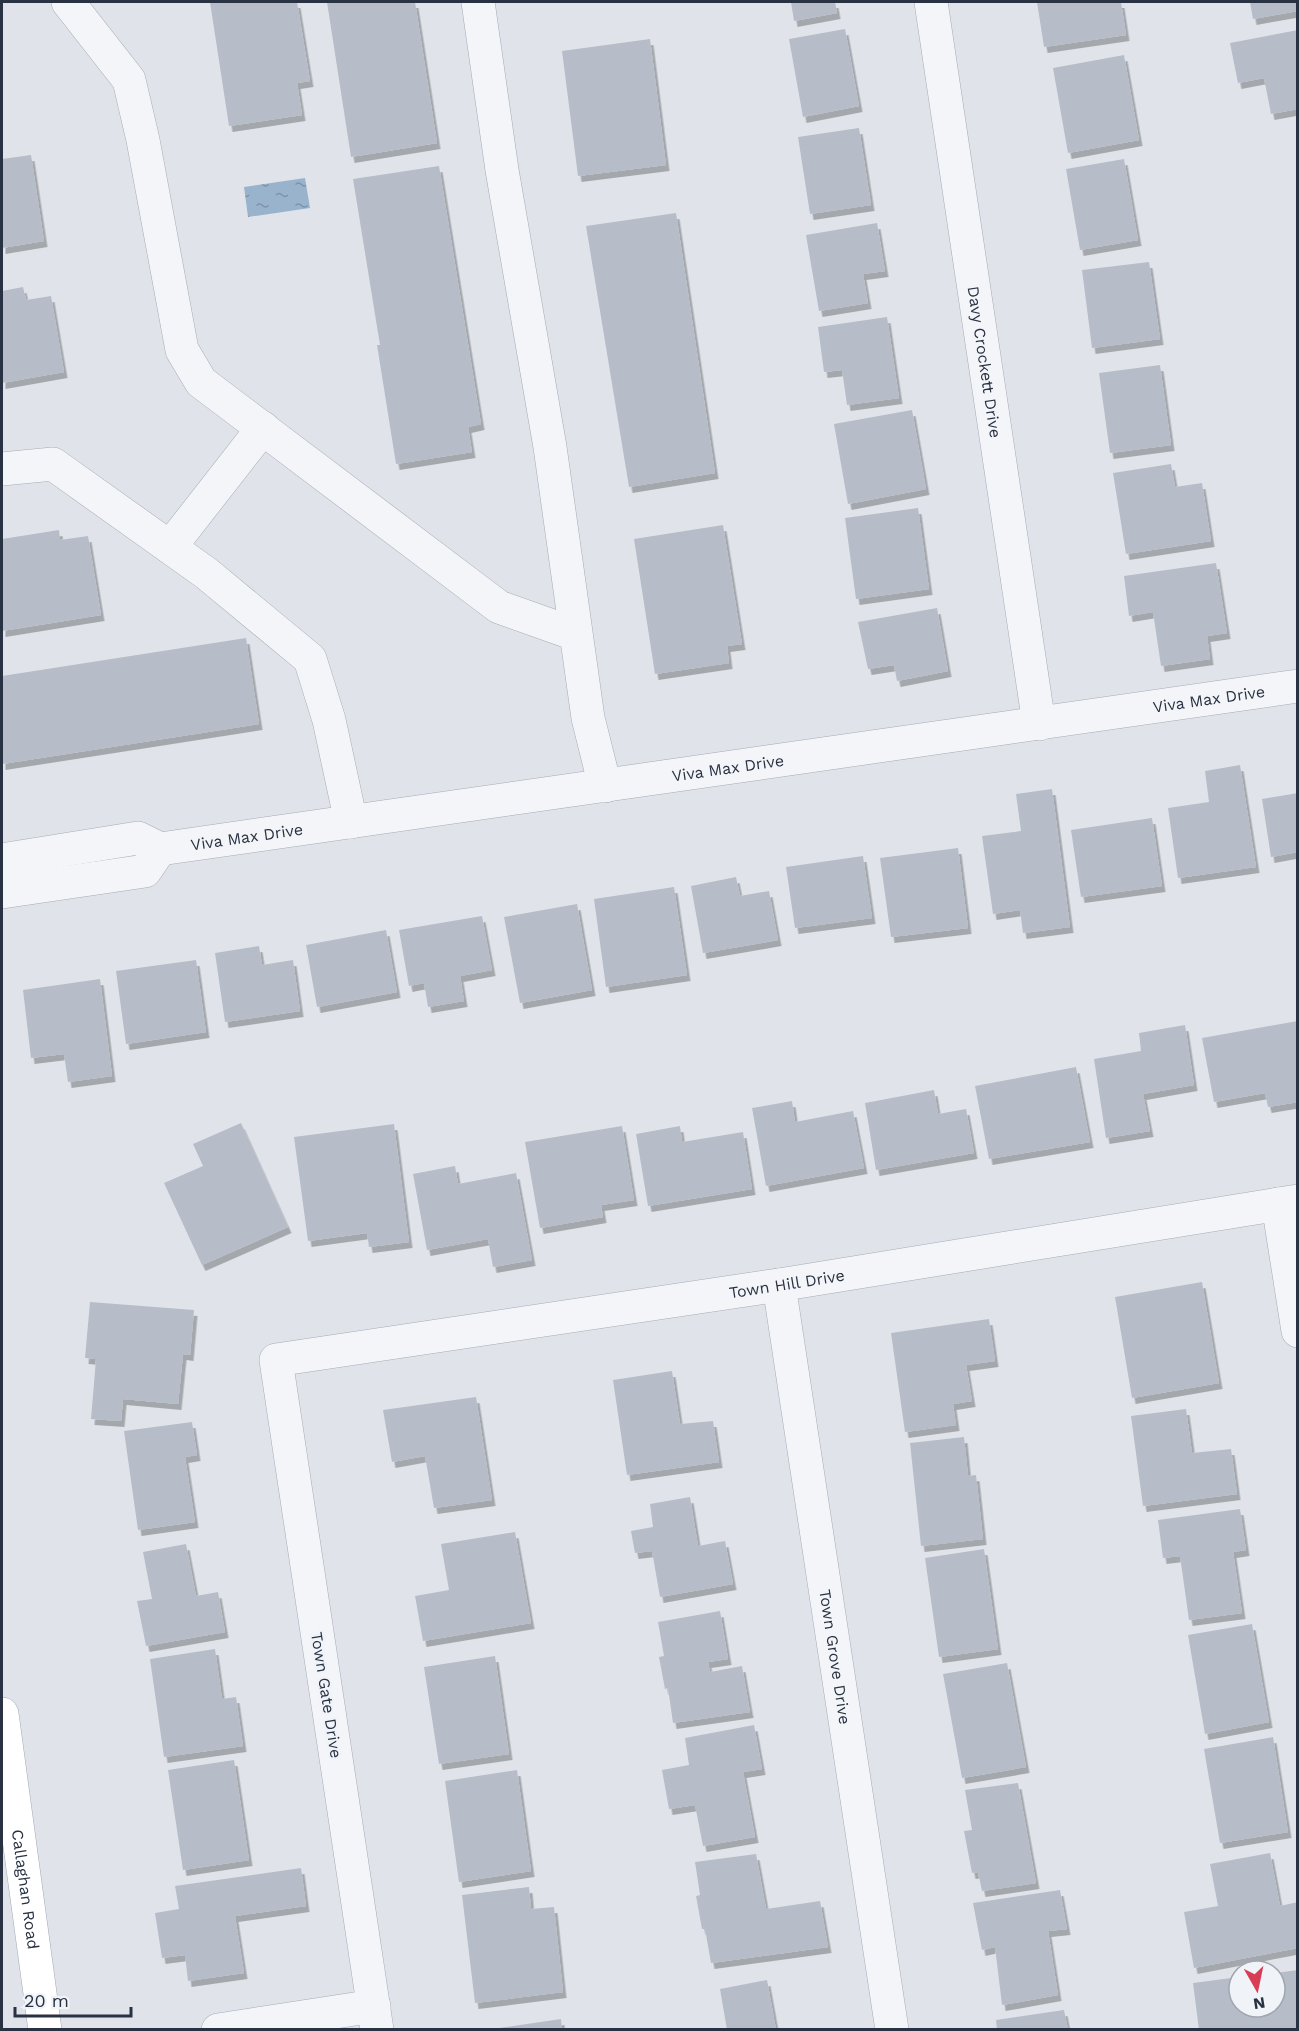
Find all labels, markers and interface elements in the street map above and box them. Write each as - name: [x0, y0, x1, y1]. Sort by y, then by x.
- street label: Davy Crockett Drive: [964, 285, 1005, 439]
- street label: Viva Max Drive: [1152, 682, 1266, 717]
- street label: Viva Max Drive: [671, 751, 785, 786]
- street label: Viva Max Drive: [189, 820, 304, 854]
- street label: Town Hill Drive: [728, 1266, 846, 1302]
- street label: Town Grove Drive: [815, 1588, 855, 1726]
- street label: Town Gate Drive: [307, 1631, 346, 1760]
- street label: Callaghan Road: [8, 1828, 43, 1951]
- north arrow: [1227, 1959, 1287, 2019]
- scale bar: [15, 1980, 130, 2018]
- text: 20 m: [24, 1990, 69, 2011]
- text: N: [1252, 1993, 1267, 2014]

